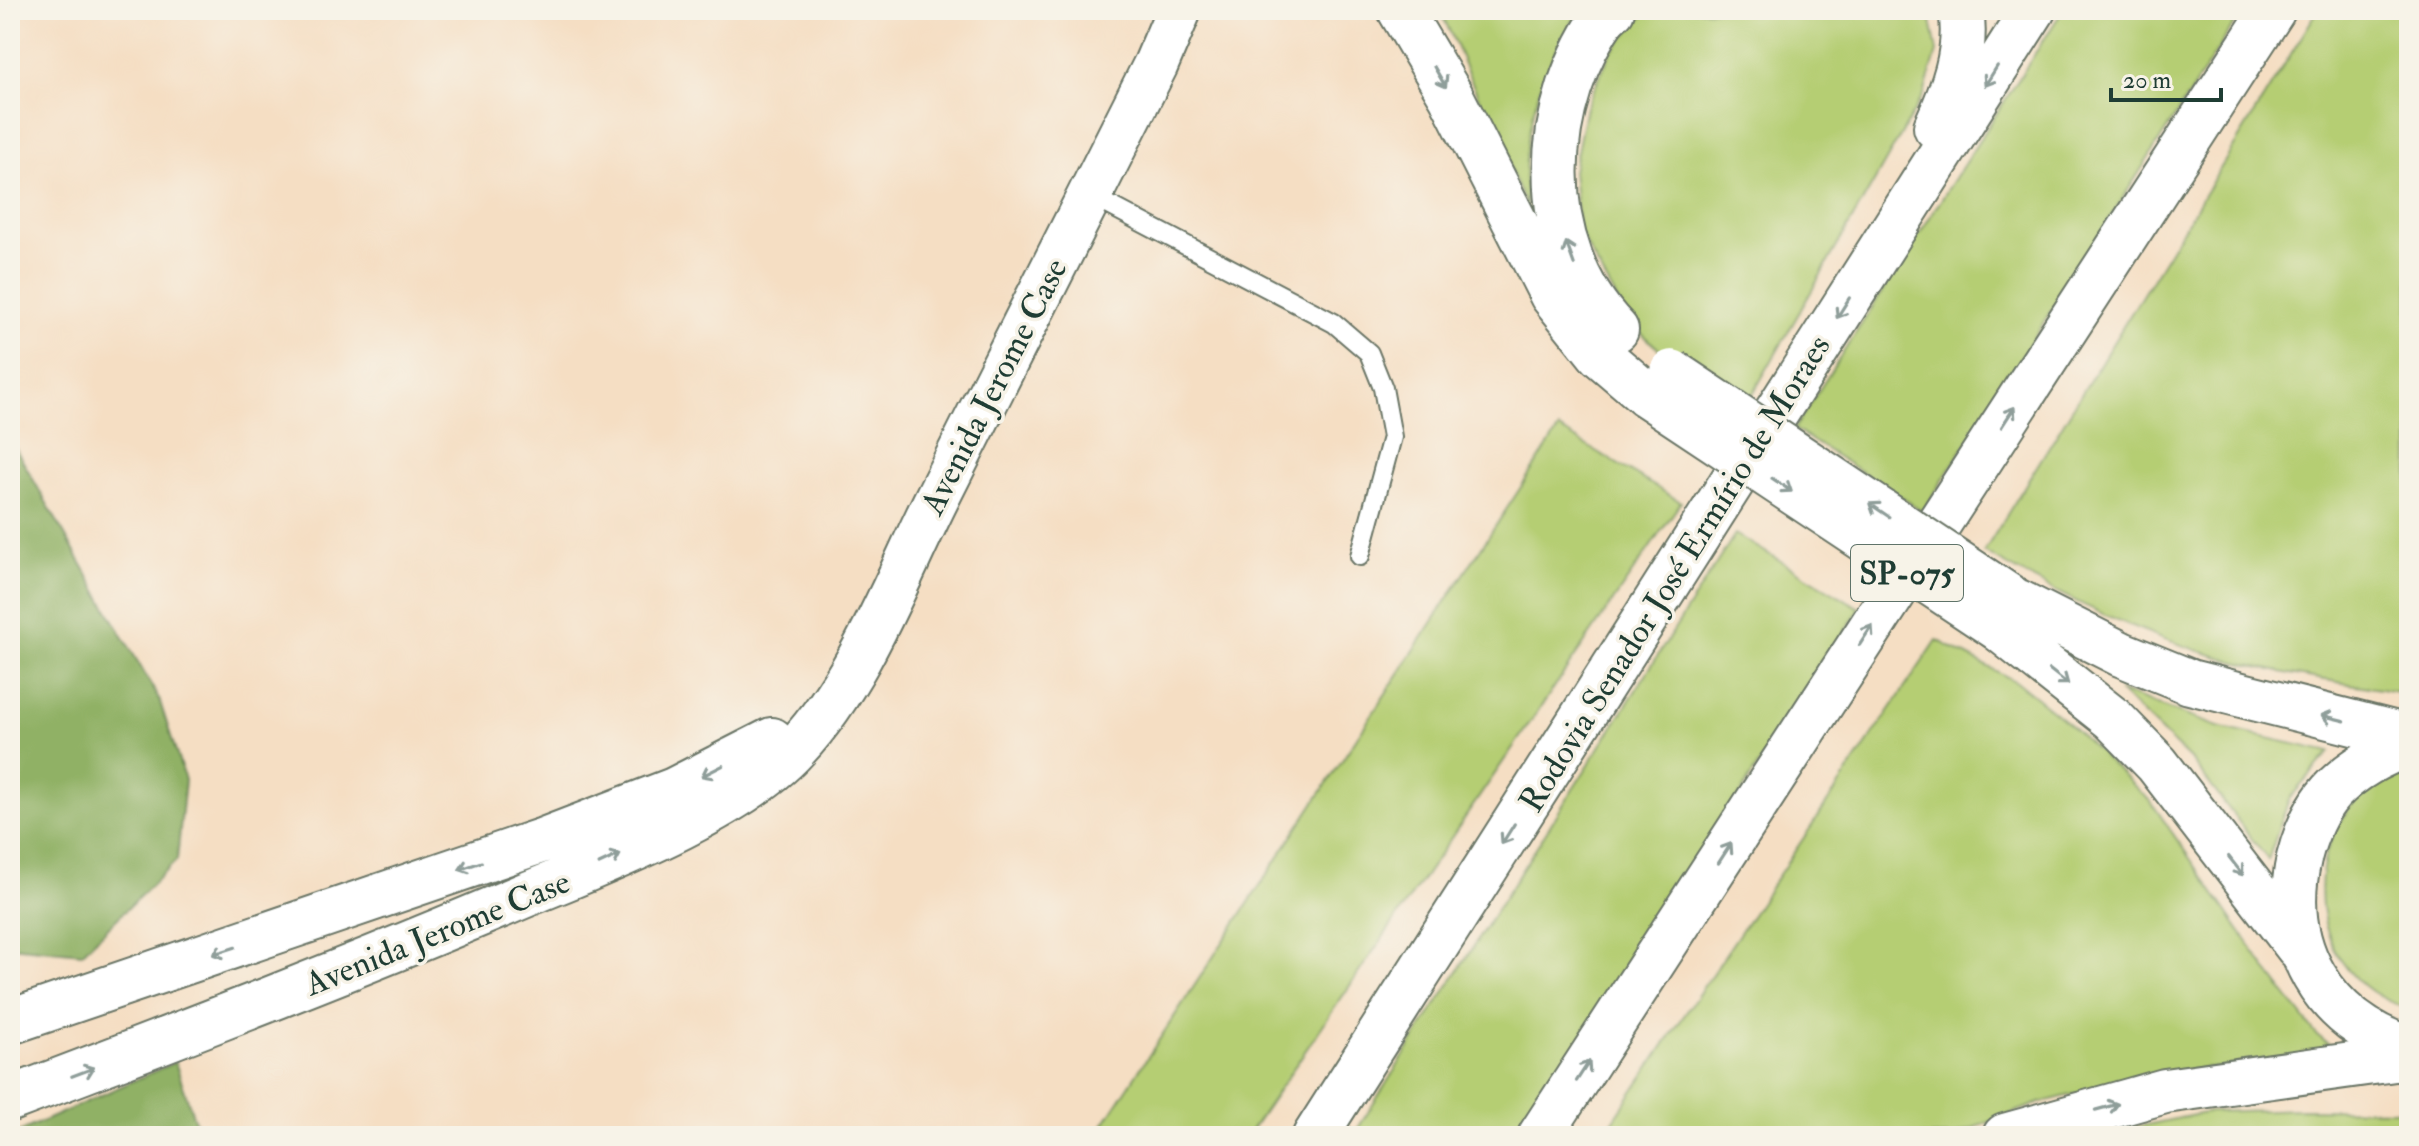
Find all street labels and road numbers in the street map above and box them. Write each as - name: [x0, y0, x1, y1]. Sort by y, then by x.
- street label: Avenida Jerome Case: [911, 251, 1078, 523]
- street label: Rodovia Senador José Ermírio de Moraes: [1510, 327, 1841, 821]
- road number: SP-075: [1851, 545, 1963, 601]
- street label: Avenida Jerome Case: [298, 861, 576, 1007]

